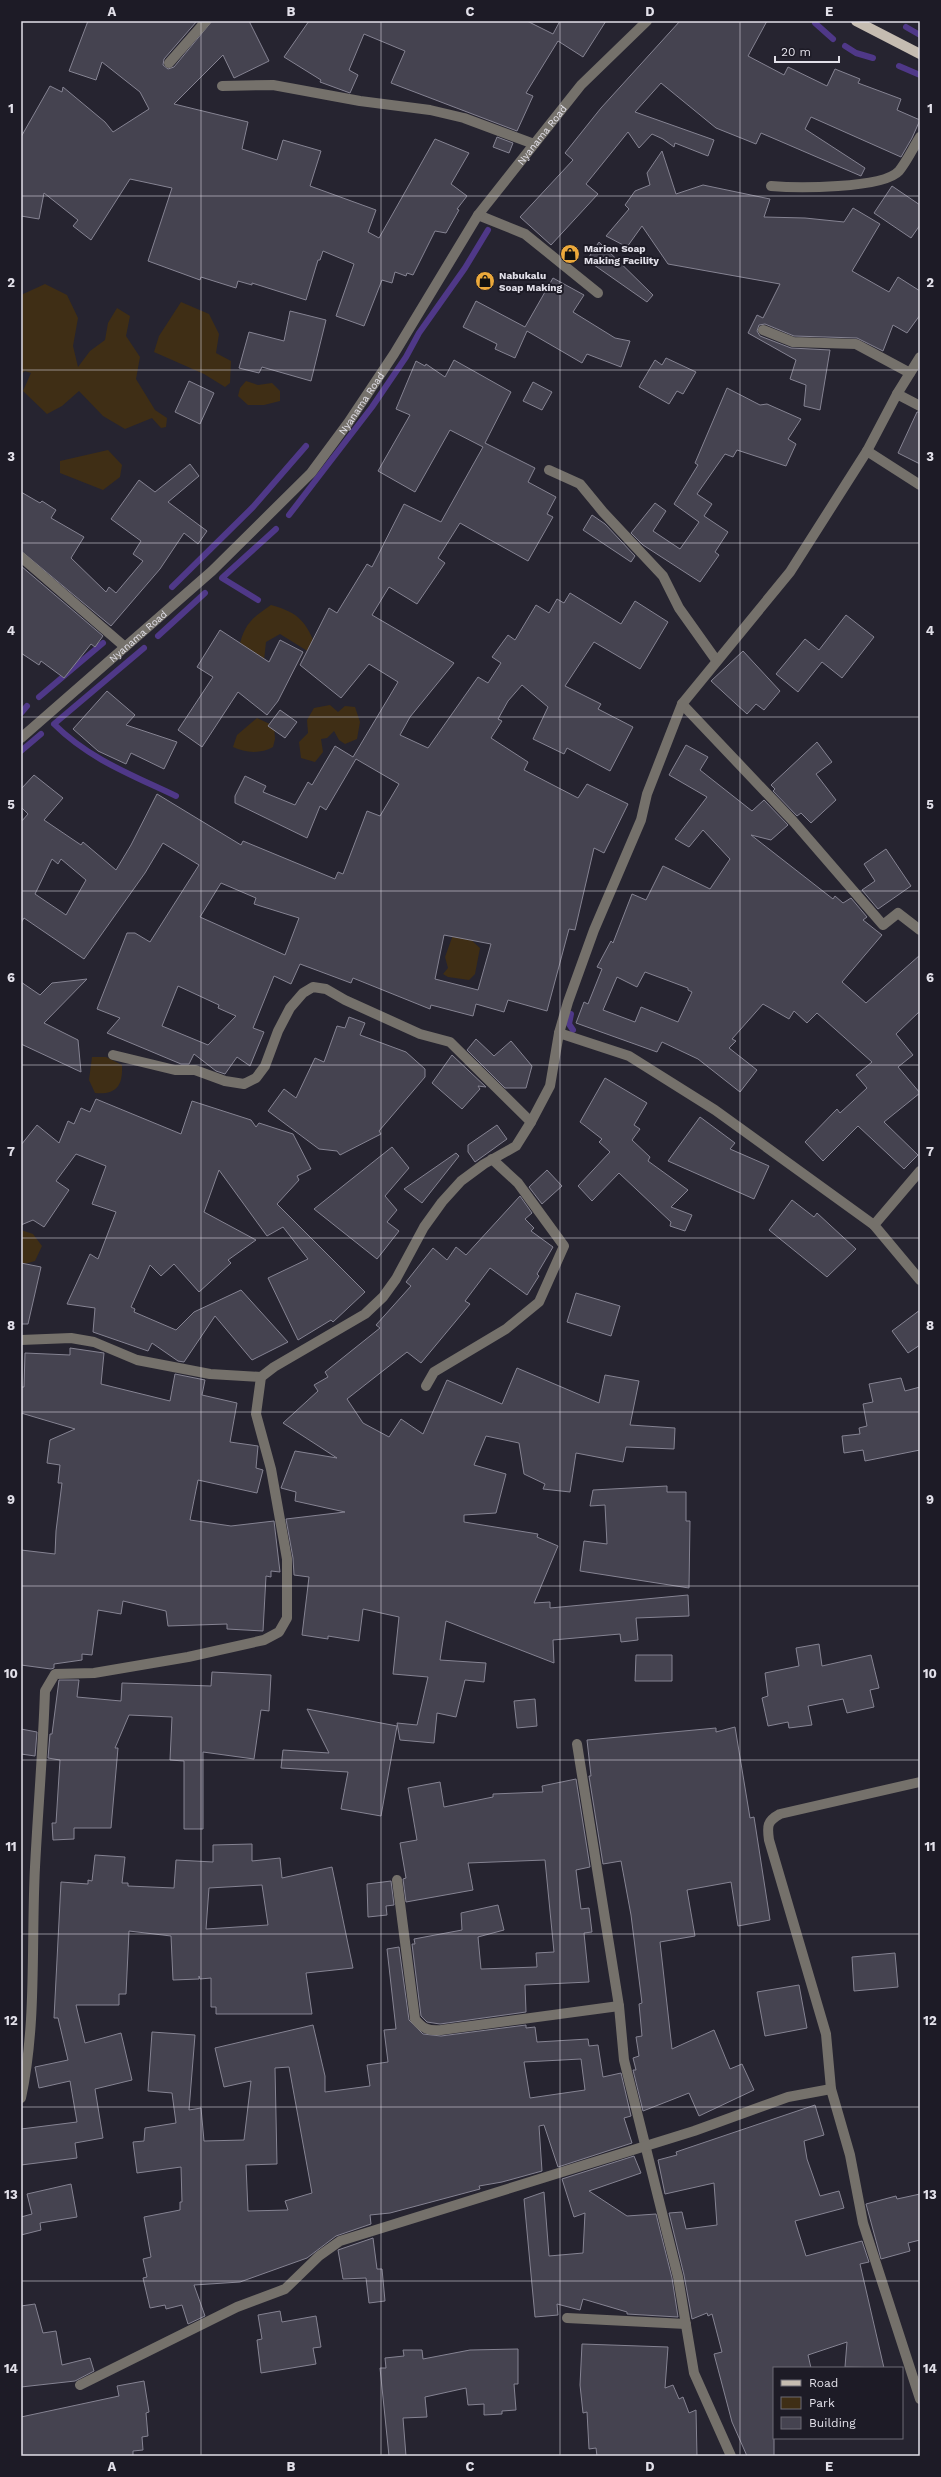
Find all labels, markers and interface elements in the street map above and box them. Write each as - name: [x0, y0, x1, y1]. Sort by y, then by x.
- text: A: [108, 4, 117, 19]
- text: B: [287, 4, 296, 19]
- text: C: [466, 4, 475, 19]
- text: D: [645, 4, 655, 19]
- text: E: [825, 4, 833, 19]
- scale bar: [775, 38, 839, 64]
- text: 20 m: [781, 45, 811, 59]
- text: 1: [8, 101, 14, 116]
- text: 1: [927, 101, 933, 116]
- street label: Nyanama Road: [515, 103, 569, 167]
- shop icon: Marion Soap Making Facility: [559, 243, 581, 265]
- place label: Marion Soap Making Facility: [584, 243, 659, 266]
- shop icon: Nabukalu Soap Making: [474, 270, 496, 292]
- place label: Nabukalu Soap Making: [499, 270, 563, 293]
- text: 2: [7, 275, 15, 290]
- text: 2: [926, 275, 934, 290]
- street label: Nyanama Road: [336, 370, 386, 437]
- text: 3: [7, 449, 15, 464]
- text: 3: [926, 449, 934, 464]
- street label: Nyanama Road: [107, 608, 169, 664]
- text: 4: [7, 623, 16, 638]
- text: 4: [926, 623, 935, 638]
- text: 5: [7, 797, 15, 812]
- text: 5: [926, 797, 934, 812]
- text: 6: [7, 970, 15, 985]
- text: 6: [926, 970, 934, 985]
- text: 7: [7, 1144, 15, 1159]
- text: 7: [926, 1144, 934, 1159]
- text: 8: [7, 1318, 15, 1333]
- text: 8: [926, 1318, 934, 1333]
- text: 9: [7, 1492, 15, 1507]
- text: 9: [926, 1492, 934, 1507]
- text: 10: [4, 1666, 18, 1681]
- text: 10: [923, 1666, 937, 1681]
- text: 11: [5, 1839, 17, 1854]
- text: 11: [924, 1839, 936, 1854]
- text: 12: [4, 2013, 18, 2028]
- text: 12: [923, 2013, 937, 2028]
- text: 13: [4, 2187, 18, 2202]
- text: 13: [923, 2187, 937, 2202]
- text: 14: [4, 2361, 19, 2376]
- text: 14: [923, 2361, 938, 2376]
- legend: [773, 2367, 903, 2439]
- text: Road: [809, 2376, 838, 2390]
- text: Park: [809, 2396, 835, 2410]
- text: Building: [809, 2416, 856, 2430]
- text: A: [108, 2459, 117, 2474]
- text: B: [287, 2459, 296, 2474]
- text: C: [466, 2459, 475, 2474]
- text: D: [645, 2459, 655, 2474]
- text: E: [825, 2459, 833, 2474]

